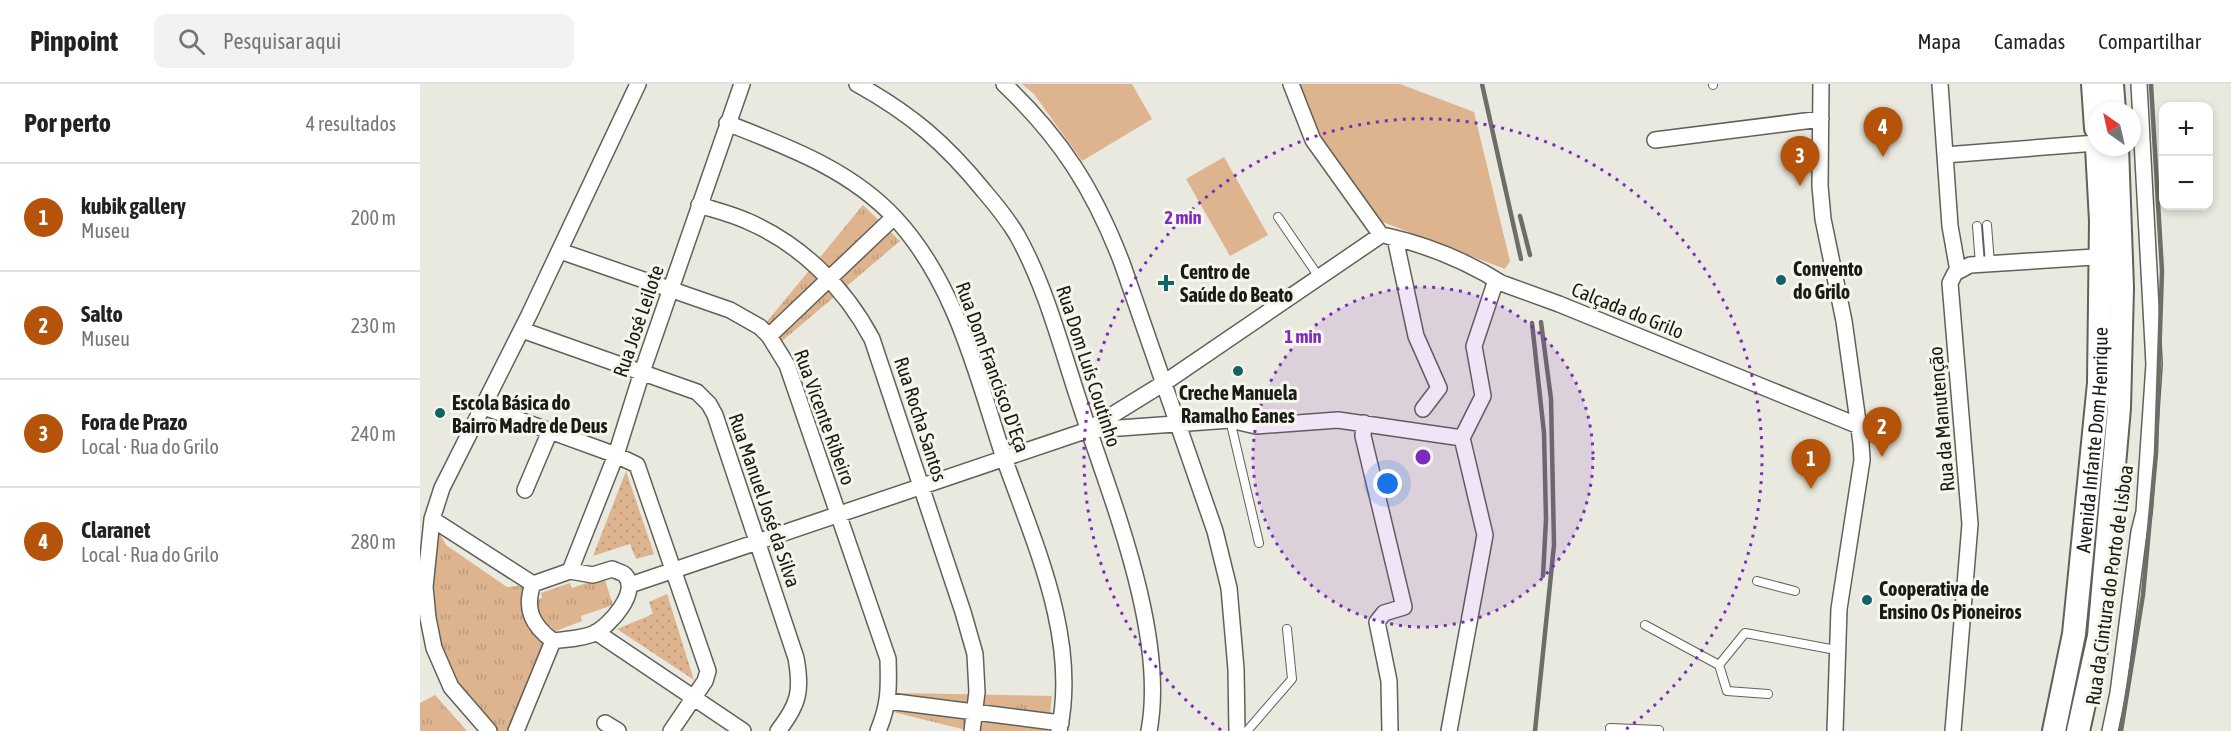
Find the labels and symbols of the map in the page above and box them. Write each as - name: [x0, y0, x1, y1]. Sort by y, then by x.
- north arrow: [2087, 102, 2141, 156]
- pin: 4: [1864, 107, 1902, 157]
- pin: 3: [1780, 136, 1820, 186]
- text: 2 min: [1165, 207, 1202, 228]
- place label: Convento do Grilo: [1793, 257, 1863, 303]
- place label: Centro de Saúde do Beato: [1180, 260, 1293, 306]
- street label: Rua José Leilote: [608, 262, 668, 380]
- marker: Convento do Grilo: [1774, 273, 1788, 287]
- marker: Centro de Saúde do Beato: [1157, 274, 1175, 292]
- street label: Calçada do Grilo: [1569, 277, 1687, 343]
- street label: Rua Dom Francisco D'Eça: [951, 279, 1035, 455]
- street label: Rua Dom Luís Coutinho: [1052, 282, 1126, 450]
- text: 1 min: [1285, 326, 1322, 347]
- street label: Avenida Infante Dom Henrique: [2071, 327, 2111, 554]
- street label: Rua da Manutenção: [1923, 345, 1959, 493]
- street label: Rua Vicente Ribeiro: [790, 346, 860, 488]
- street label: Rua Rocha Santos: [890, 354, 952, 484]
- marker: Creche Manuela Ramalho Eanes: [1231, 364, 1245, 378]
- place label: Creche Manuela Ramalho Eanes: [1179, 381, 1297, 427]
- place label: Escola Básica do Bairro Madre de Deus: [452, 391, 608, 437]
- marker: Escola Básica do Bairro Madre de Deus: [433, 406, 447, 420]
- pin: 2: [1862, 408, 1902, 457]
- street label: Rua Manuel José da Silva: [724, 410, 806, 590]
- pin: 1: [1792, 440, 1830, 489]
- centre of rings: [1413, 447, 1433, 467]
- street label: Rua da Cintura do Porto de Lisboa: [2081, 463, 2137, 707]
- your location: [1373, 469, 1402, 498]
- place label: Cooperativa de Ensino Os Pioneiros: [1879, 577, 2022, 623]
- marker: Cooperativa de Ensino Os Pioneiros: [1860, 593, 1874, 607]

